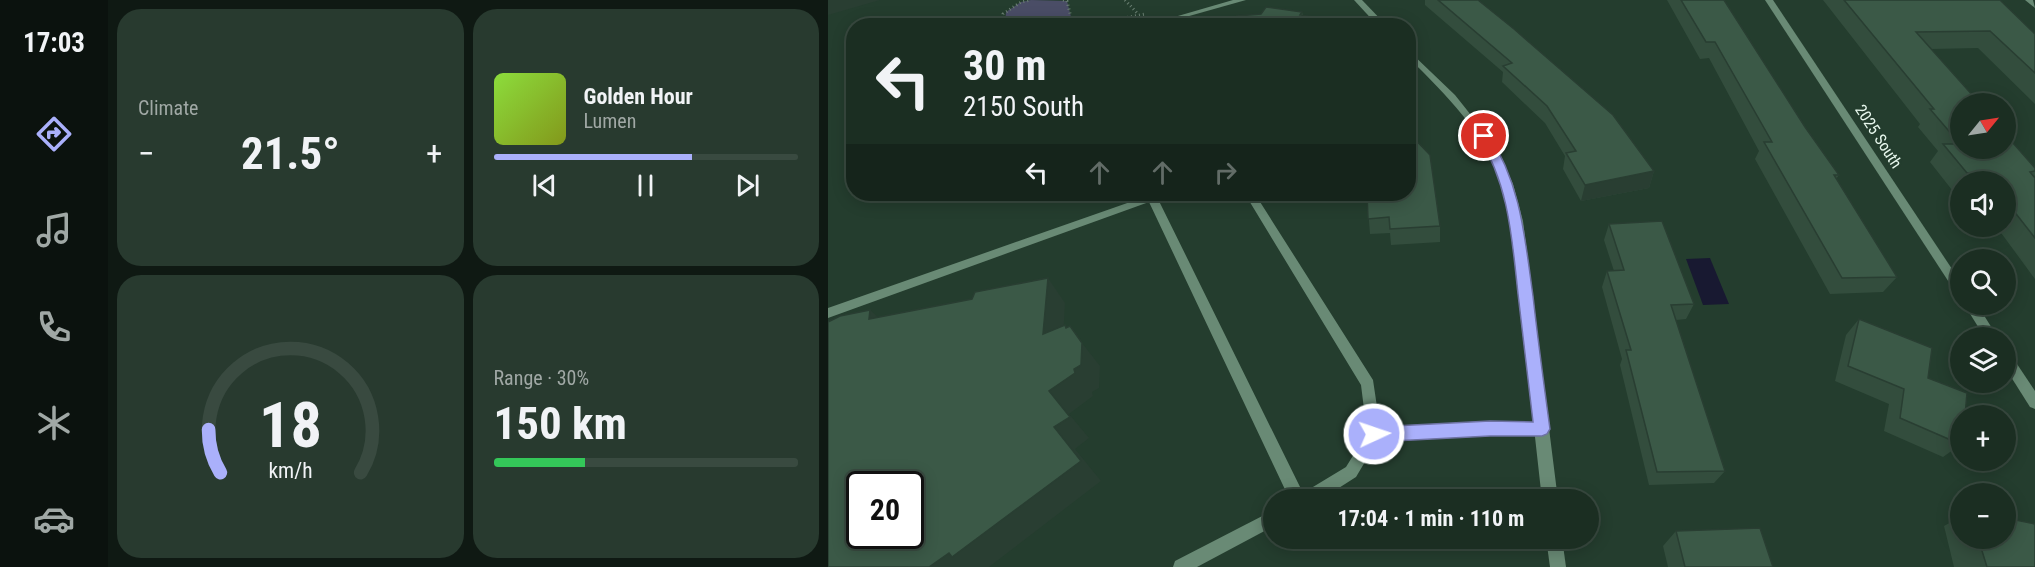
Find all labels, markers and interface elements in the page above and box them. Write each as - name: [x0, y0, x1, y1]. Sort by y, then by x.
- text: 17:03: [23, 27, 85, 59]
- text: 30 m: [963, 41, 1046, 90]
- icon: left: [864, 42, 942, 120]
- text: Golden Hour: [584, 84, 693, 109]
- text: 2150 South: [963, 91, 1084, 123]
- north arrow: [1950, 93, 2016, 159]
- map controls: [1950, 93, 2016, 549]
- text: Climate: [138, 96, 198, 120]
- street label: 2025 South: [1851, 101, 1906, 172]
- text: Lumen: [584, 109, 636, 133]
- pin: [1458, 110, 1509, 161]
- icon: directions: [33, 113, 75, 155]
- icon: arrive: [1467, 119, 1500, 152]
- text: 21.5°: [241, 127, 340, 180]
- text: −: [138, 134, 155, 173]
- text: +: [426, 134, 442, 173]
- icon: left: [1020, 156, 1053, 189]
- icon: ahead: [1083, 156, 1116, 189]
- icon: ahead: [1146, 156, 1179, 189]
- icon: right: [1209, 156, 1242, 189]
- icon: previous: [528, 169, 561, 202]
- icon: pause: [629, 169, 662, 202]
- icon: next: [731, 169, 764, 202]
- button: sound: [1950, 171, 2016, 237]
- icon: music: [33, 209, 75, 251]
- button: search: [1950, 249, 2016, 315]
- icon: phone: [33, 306, 75, 348]
- button: layers: [1950, 327, 2016, 393]
- text: Range · 30%: [494, 366, 589, 390]
- text: 18: [259, 389, 322, 462]
- text: 150 km: [494, 397, 627, 450]
- icon: climate: [33, 402, 75, 444]
- position arrow: [1342, 402, 1406, 466]
- button: +: [1950, 405, 2016, 471]
- text: km/h: [268, 459, 312, 484]
- speed limit sign: 20: [846, 471, 924, 549]
- button: −: [1950, 483, 2016, 549]
- icon: car: [33, 498, 75, 540]
- text: 17:04 · 1 min · 110 m: [1338, 506, 1524, 531]

